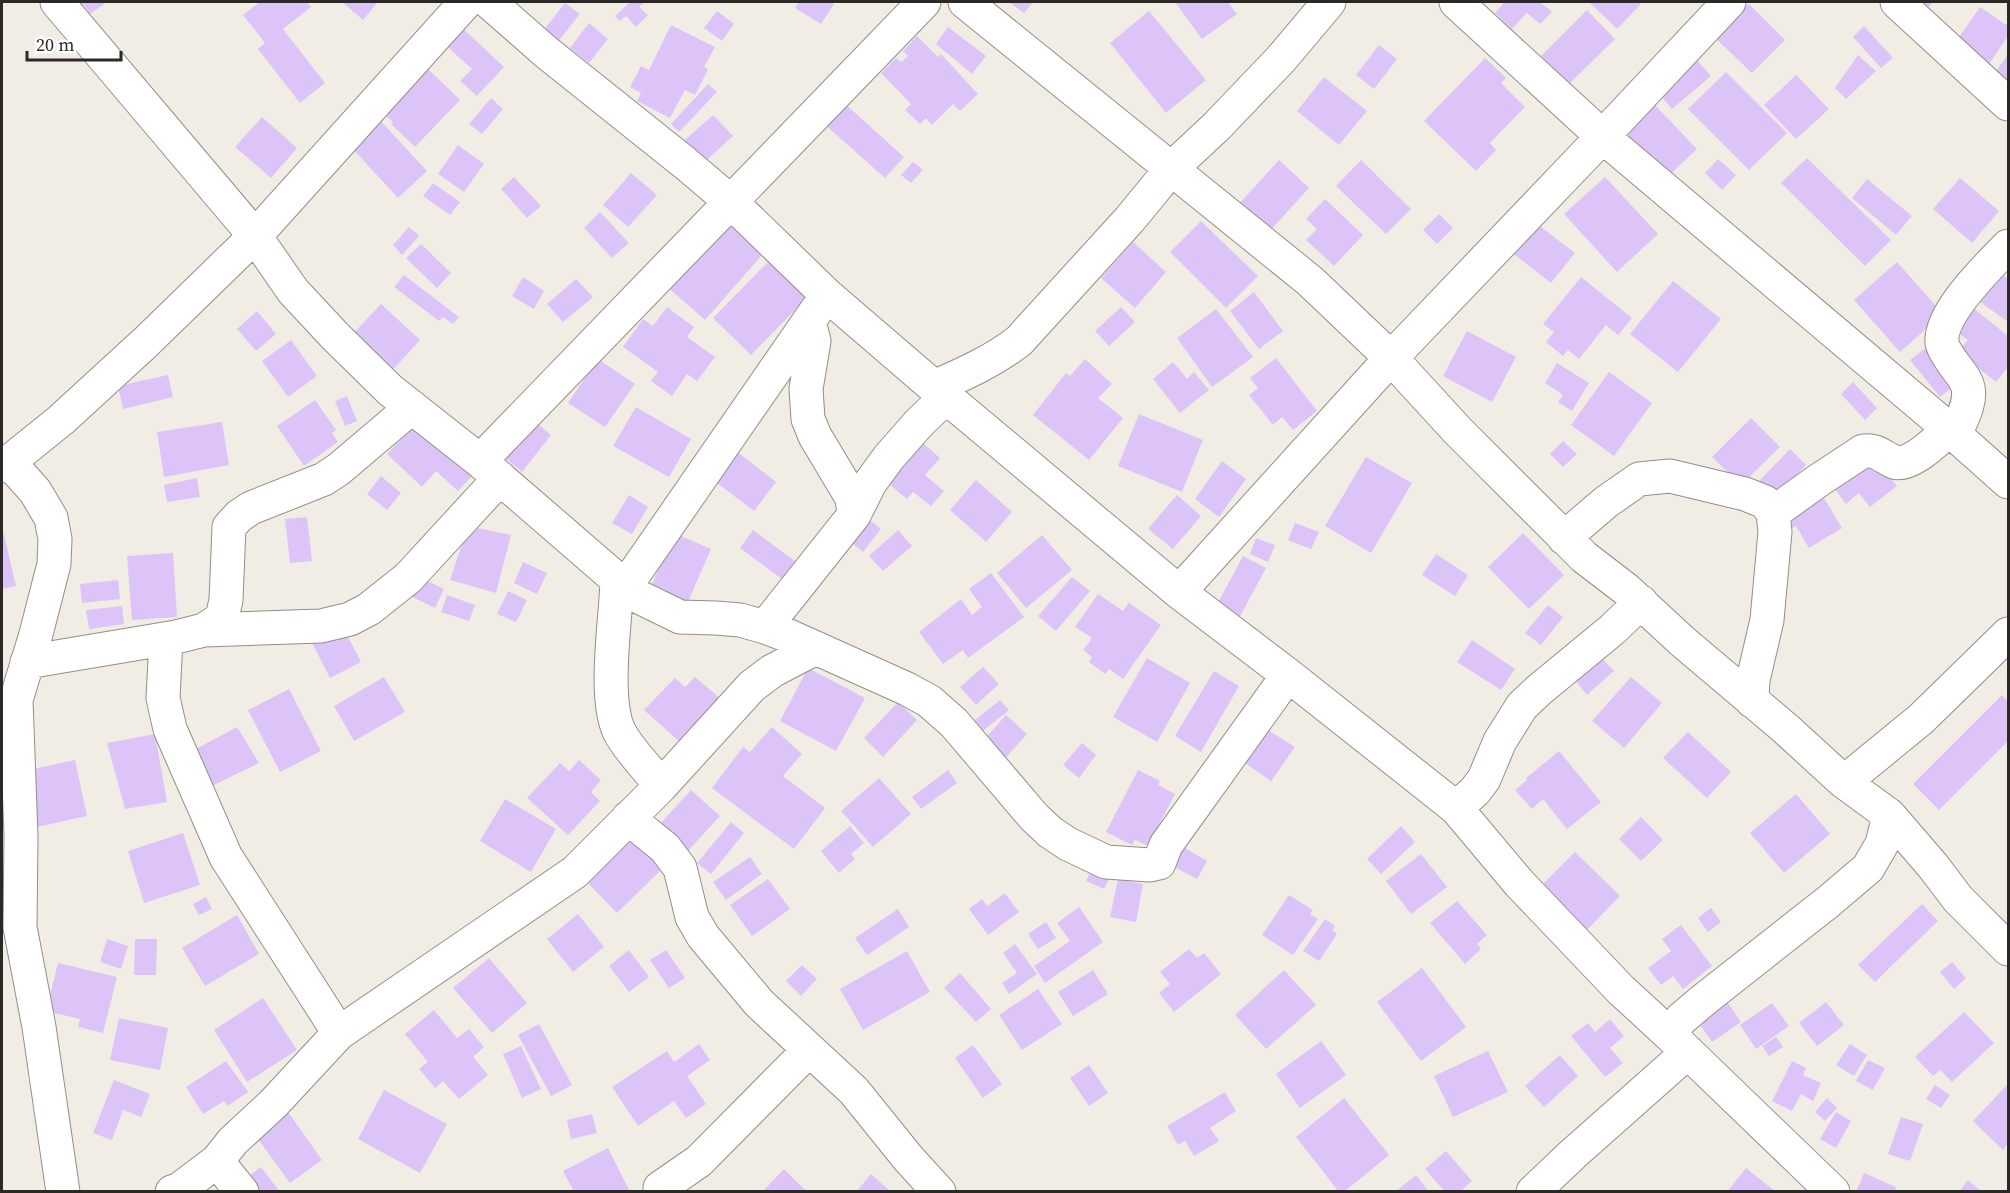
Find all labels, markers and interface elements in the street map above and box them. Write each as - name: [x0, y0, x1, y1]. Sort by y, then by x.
- scale bar: [27, 24, 122, 62]
- text: 20 m: [36, 32, 74, 57]

